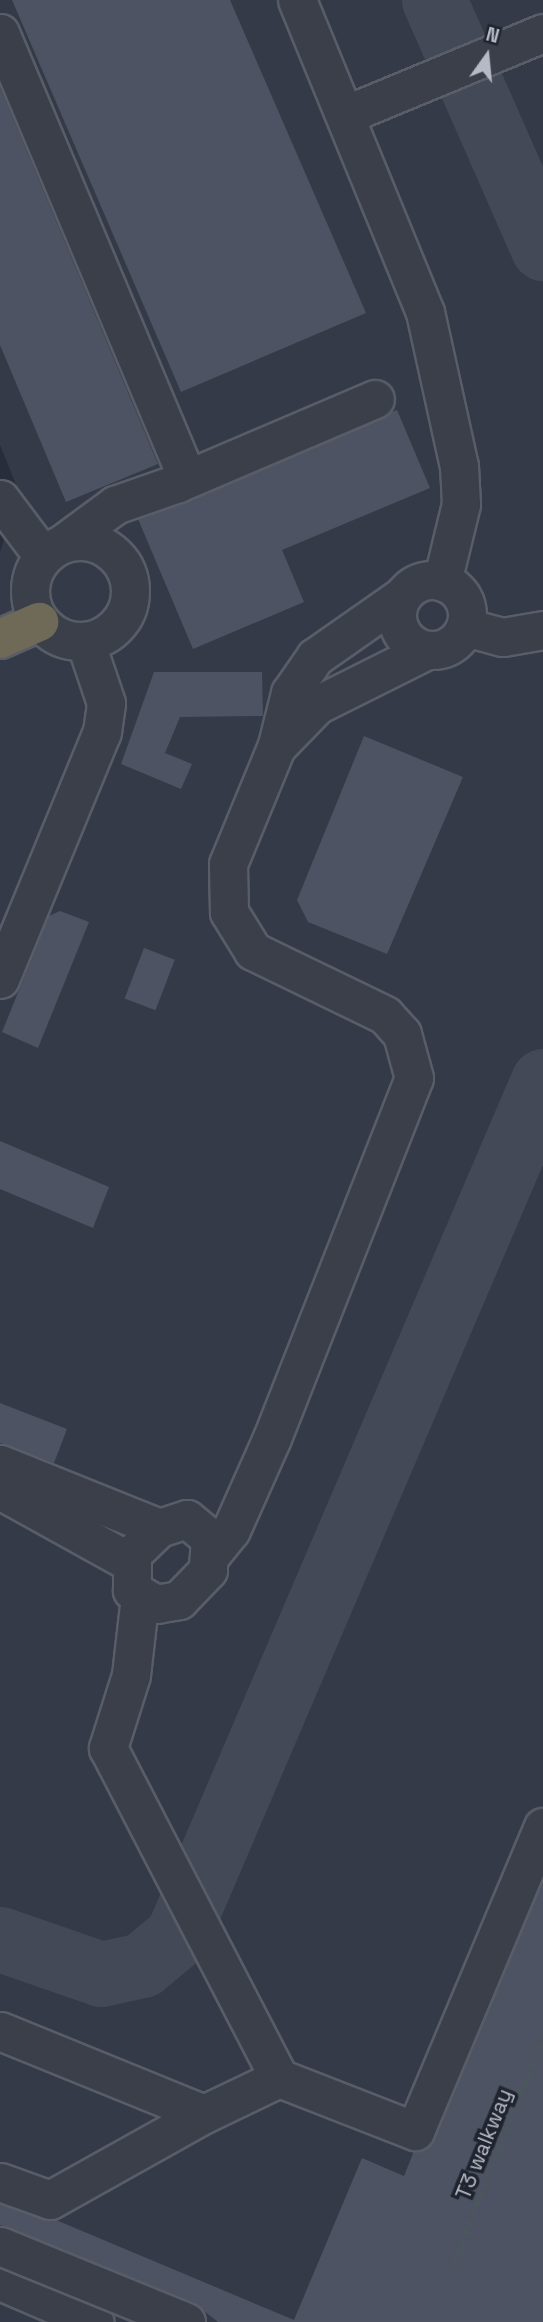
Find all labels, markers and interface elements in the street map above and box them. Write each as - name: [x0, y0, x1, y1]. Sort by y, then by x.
- north arrow: [452, 21, 522, 91]
- text: N: [483, 22, 502, 49]
- street label: T3 walkway: [450, 2085, 518, 2203]

